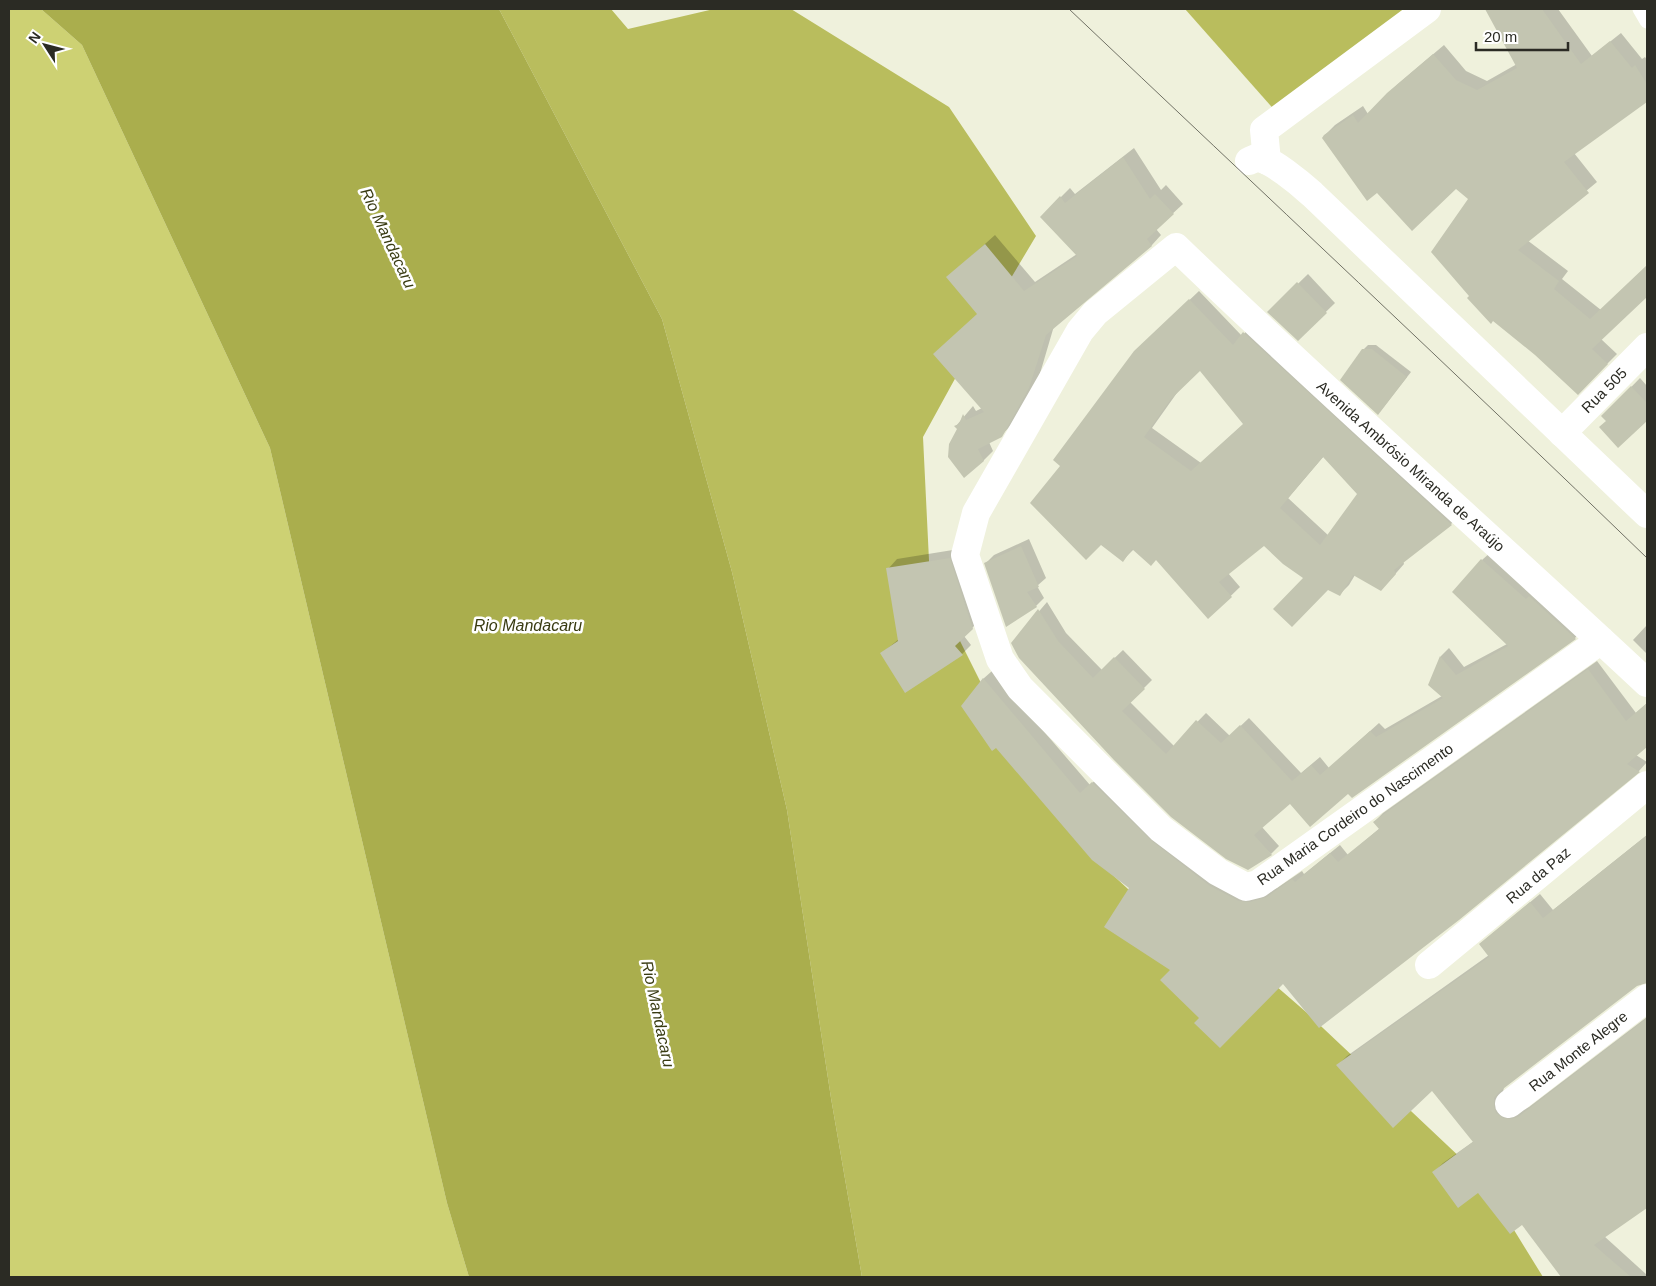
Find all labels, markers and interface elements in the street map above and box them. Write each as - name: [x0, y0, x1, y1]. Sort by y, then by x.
- north arrow: [20, 20, 70, 70]
- scale bar: [1476, 20, 1568, 52]
- text: 20 m: [1484, 28, 1517, 45]
- text: N: [25, 29, 44, 46]
- water label: Rio Mandacaru: [357, 185, 419, 291]
- street label: Rua 505: [1578, 364, 1630, 416]
- street label: Avenida Ambrósio Miranda de Araújo: [1314, 377, 1508, 555]
- water label: Rio Mandacaru: [474, 617, 582, 634]
- street label: Rua Maria Cordeiro do Nascimento: [1254, 740, 1456, 888]
- street label: Rua da Paz: [1503, 843, 1573, 907]
- water label: Rio Mandacaru: [638, 959, 678, 1069]
- street label: Rua Monte Alegre: [1525, 1007, 1631, 1095]

